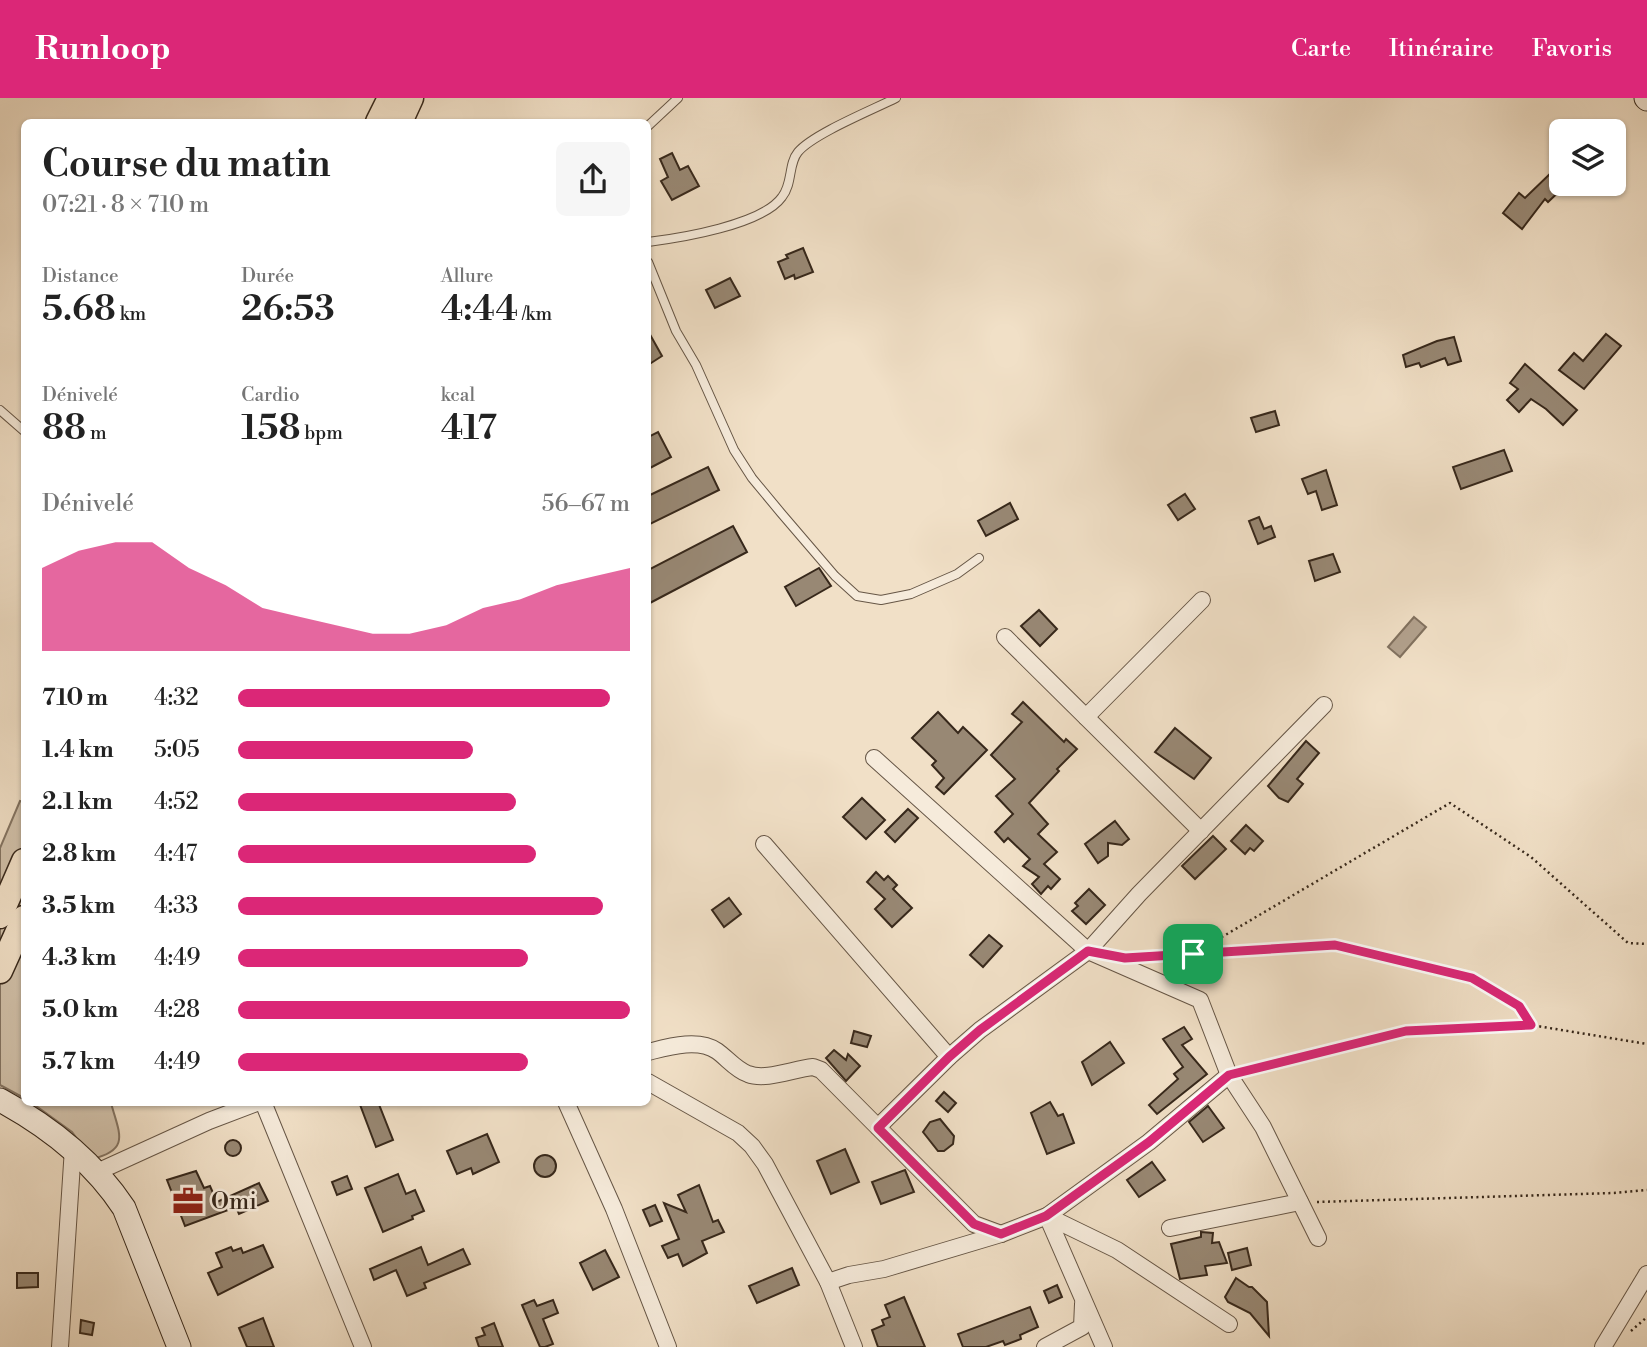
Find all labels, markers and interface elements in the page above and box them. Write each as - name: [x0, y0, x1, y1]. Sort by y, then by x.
- text: Runloop: [35, 29, 171, 70]
- text: Carte: [1291, 34, 1351, 64]
- text: Itinéraire: [1389, 34, 1494, 64]
- text: Favoris: [1532, 34, 1612, 64]
- map controls: [1549, 119, 1626, 196]
- button: layers: [1549, 119, 1626, 196]
- text: Course du matin: [42, 141, 331, 188]
- button: share: [556, 142, 630, 216]
- text: 07:21 · 8 × 710 m: [42, 191, 209, 219]
- text: Distance: [42, 264, 119, 288]
- text: Durée: [241, 264, 294, 288]
- text: Allure: [441, 264, 493, 288]
- text: 5.68: [42, 288, 116, 331]
- text: 26:53: [241, 288, 335, 331]
- text: 4:44: [441, 288, 518, 331]
- text: km: [116, 302, 146, 326]
- text: /km: [518, 302, 552, 326]
- text: Dénivelé: [42, 383, 118, 407]
- text: Cardio: [241, 383, 300, 407]
- text: kcal: [441, 383, 475, 407]
- text: 88: [42, 407, 86, 450]
- text: 158: [241, 407, 300, 450]
- text: 417: [441, 407, 497, 450]
- text: m: [86, 421, 107, 445]
- text: bpm: [300, 421, 343, 445]
- text: Dénivelé: [42, 490, 134, 518]
- text: 56–67 m: [542, 490, 630, 518]
- text: 710 m: [42, 684, 108, 712]
- text: 4:32: [154, 684, 199, 712]
- text: 1.4 km: [42, 736, 114, 764]
- text: 5:05: [154, 736, 200, 764]
- text: 2.1 km: [42, 788, 113, 816]
- text: 4:52: [154, 788, 199, 816]
- text: 2.8 km: [42, 840, 116, 868]
- text: 4:47: [154, 840, 197, 868]
- text: 3.5 km: [42, 892, 115, 920]
- text: 4:33: [154, 892, 198, 920]
- pin: [1163, 924, 1223, 984]
- icon: arrive: [1174, 935, 1212, 973]
- text: 4.3 km: [42, 944, 116, 972]
- text: 4:49: [154, 944, 201, 972]
- text: 5.0 km: [42, 996, 118, 1024]
- text: 4:28: [154, 996, 200, 1024]
- text: 5.7 km: [42, 1048, 115, 1076]
- text: 4:49: [154, 1048, 201, 1076]
- office icon: Omi: [171, 1184, 205, 1218]
- place label: Omi: [211, 1188, 257, 1216]

